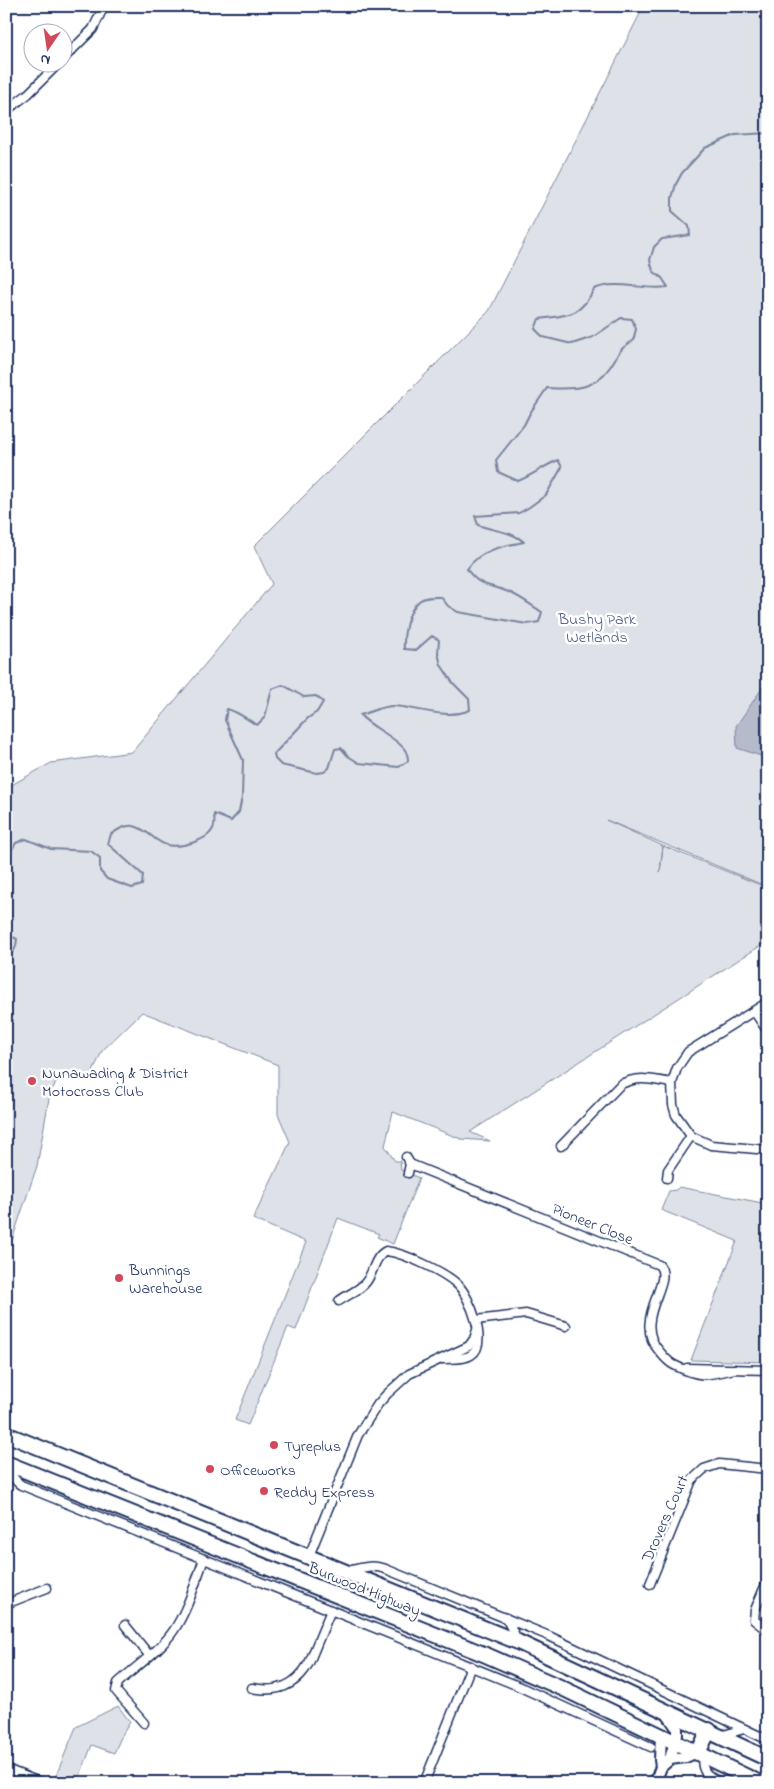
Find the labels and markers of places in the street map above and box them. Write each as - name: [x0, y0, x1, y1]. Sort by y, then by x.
- place label: Nunawading & District Motocross Club: [42, 1062, 189, 1104]
- marker: Nunawading & District Motocross Club: [26, 1075, 38, 1087]
- place label: Bunnings Warehouse: [128, 1259, 203, 1301]
- marker: Bunnings Warehouse: [113, 1272, 125, 1284]
- place label: Tyreplus: [284, 1435, 341, 1459]
- marker: Tyreplus: [268, 1439, 280, 1451]
- place label: Officeworks: [220, 1459, 296, 1483]
- marker: Officeworks: [204, 1463, 216, 1475]
- place label: Reddy Express: [274, 1481, 375, 1505]
- marker: Reddy Express: [258, 1485, 270, 1497]

